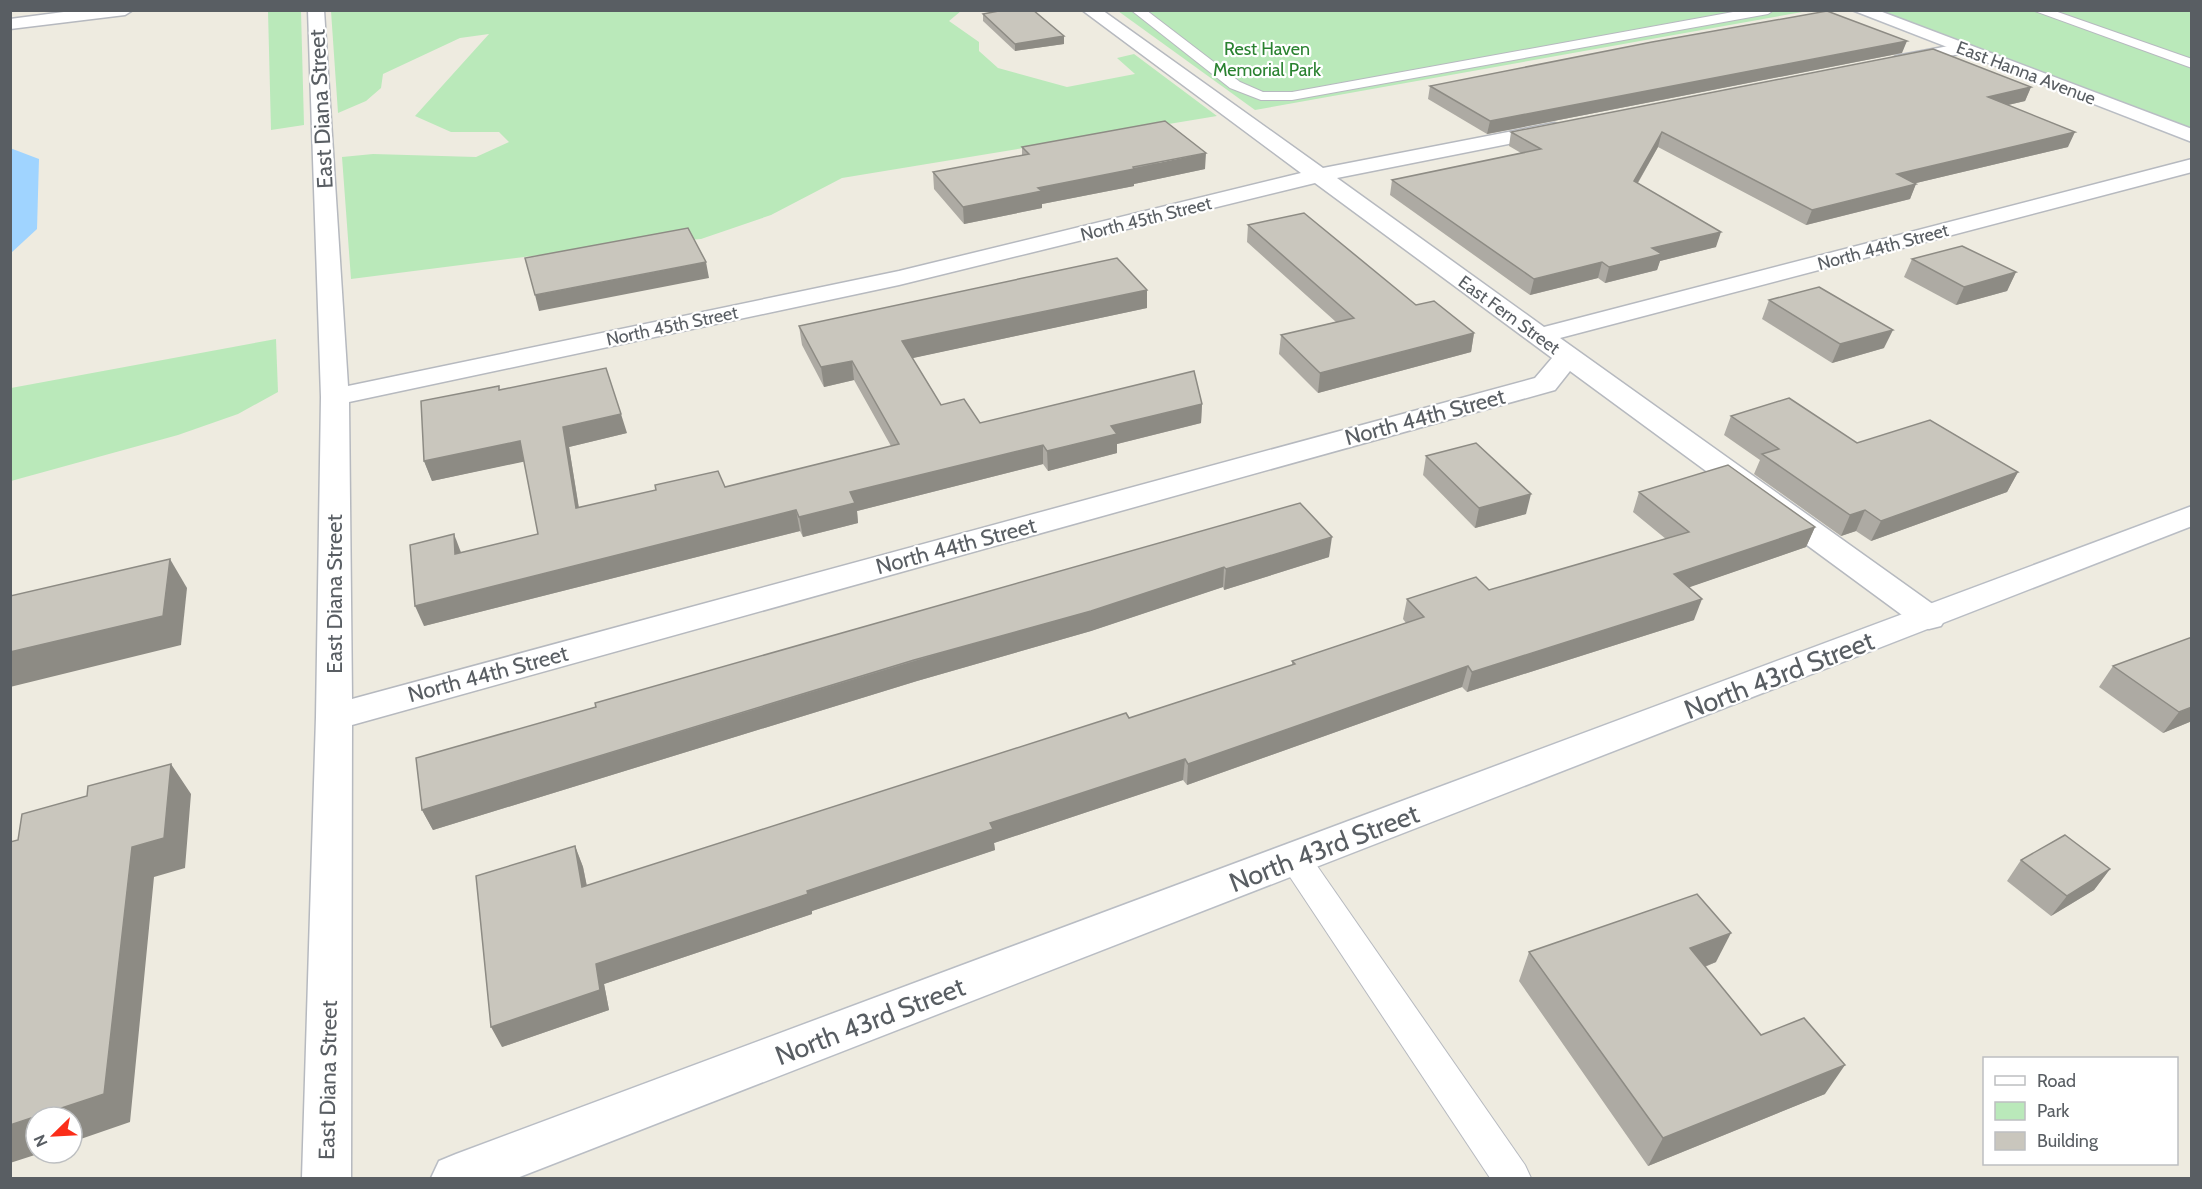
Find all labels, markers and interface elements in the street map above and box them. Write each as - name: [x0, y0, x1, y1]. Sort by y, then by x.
- street label: East Diana Street: [303, 28, 339, 189]
- street label: East Hanna Avenue: [1953, 36, 2099, 110]
- park label: Rest Haven Memorial Park: [1213, 38, 1322, 81]
- street label: North 45th Street: [1078, 192, 1214, 246]
- street label: North 44th Street: [1815, 219, 1951, 275]
- street label: East Fern Street: [1454, 271, 1564, 359]
- street label: North 45th Street: [604, 301, 740, 351]
- street label: North 44th Street: [1342, 382, 1509, 451]
- street label: North 44th Street: [873, 511, 1040, 580]
- street label: East Diana Street: [321, 514, 348, 674]
- street label: North 43rd Street: [1679, 624, 1879, 726]
- street label: North 44th Street: [405, 639, 572, 708]
- street label: North 43rd Street: [1224, 797, 1424, 899]
- street label: North 43rd Street: [770, 970, 970, 1072]
- street label: East Diana Street: [313, 999, 343, 1160]
- legend: [1983, 1057, 2178, 1165]
- text: Road: [2037, 1070, 2076, 1092]
- text: Park: [2037, 1100, 2070, 1122]
- north arrow: [24, 1105, 84, 1165]
- text: Building: [2037, 1130, 2099, 1152]
- text: N: [30, 1132, 52, 1150]

